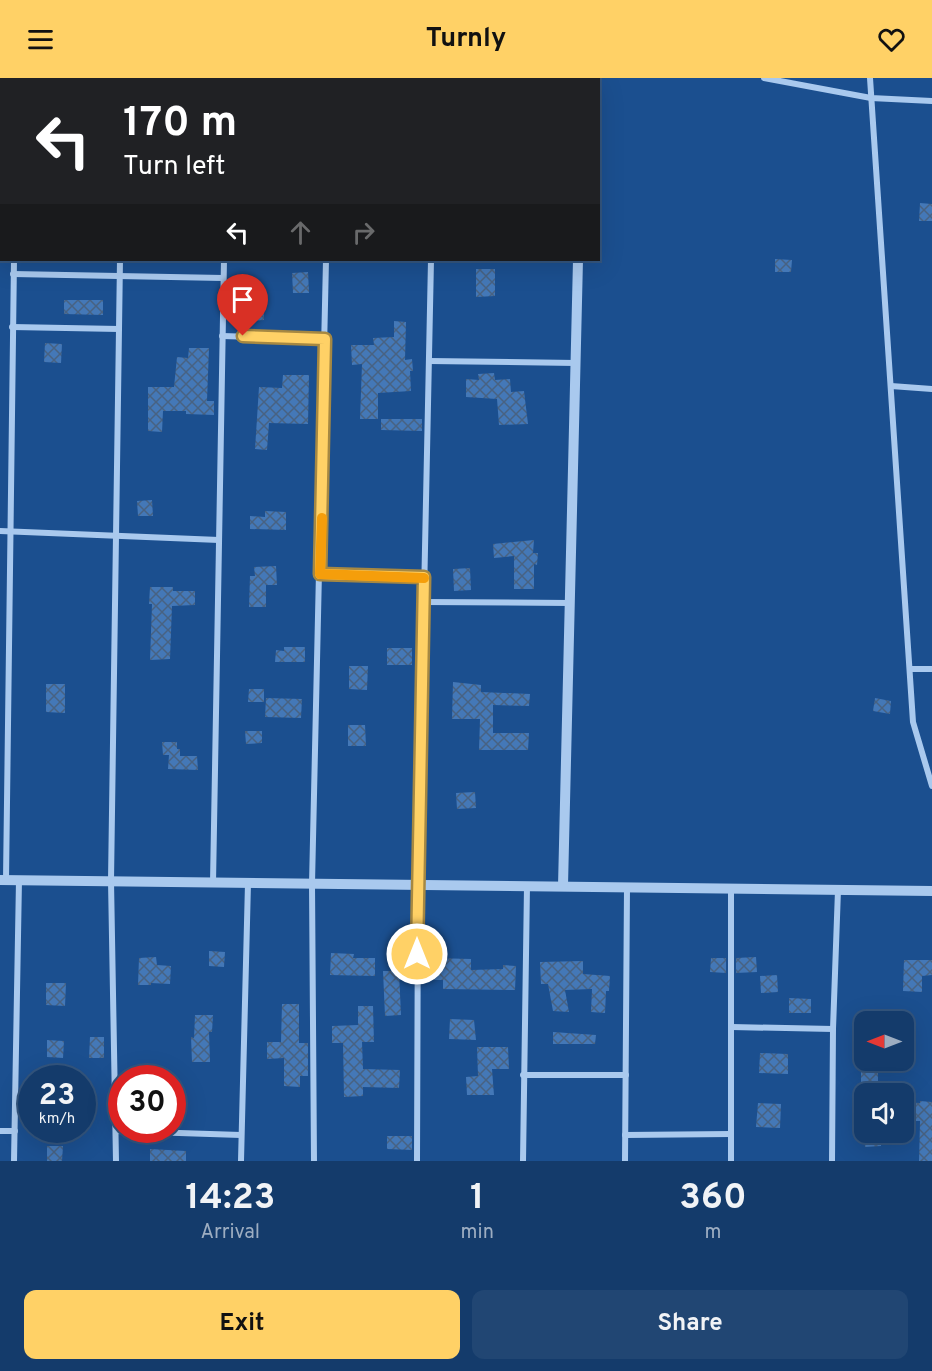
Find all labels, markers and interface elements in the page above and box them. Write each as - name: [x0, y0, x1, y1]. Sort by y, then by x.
- text: Turnly: [426, 22, 506, 56]
- icon: menu: [24, 23, 57, 56]
- icon: heart: [875, 23, 908, 56]
- text: 170 m: [123, 98, 237, 151]
- icon: left: [24, 102, 102, 180]
- text: Turn left: [123, 150, 225, 184]
- icon: left: [221, 216, 254, 249]
- icon: ahead: [284, 216, 317, 249]
- icon: right: [347, 216, 380, 249]
- pin: [217, 274, 268, 336]
- icon: arrive: [226, 283, 259, 316]
- position arrow: [385, 922, 449, 986]
- north arrow: [854, 1011, 914, 1071]
- map controls: [854, 1011, 914, 1143]
- speed limit sign: 30: [108, 1065, 186, 1143]
- text: 23: [39, 1078, 75, 1115]
- button: sound: [854, 1083, 914, 1143]
- text: km/h: [39, 1110, 75, 1129]
- text: 14:23: [185, 1176, 275, 1222]
- text: 1: [470, 1176, 484, 1222]
- text: 360: [679, 1176, 747, 1222]
- text: Arrival: [200, 1220, 260, 1246]
- text: min: [461, 1220, 494, 1246]
- text: m: [704, 1220, 721, 1246]
- button: Exit: [24, 1290, 460, 1359]
- button: Share: [472, 1290, 908, 1359]

